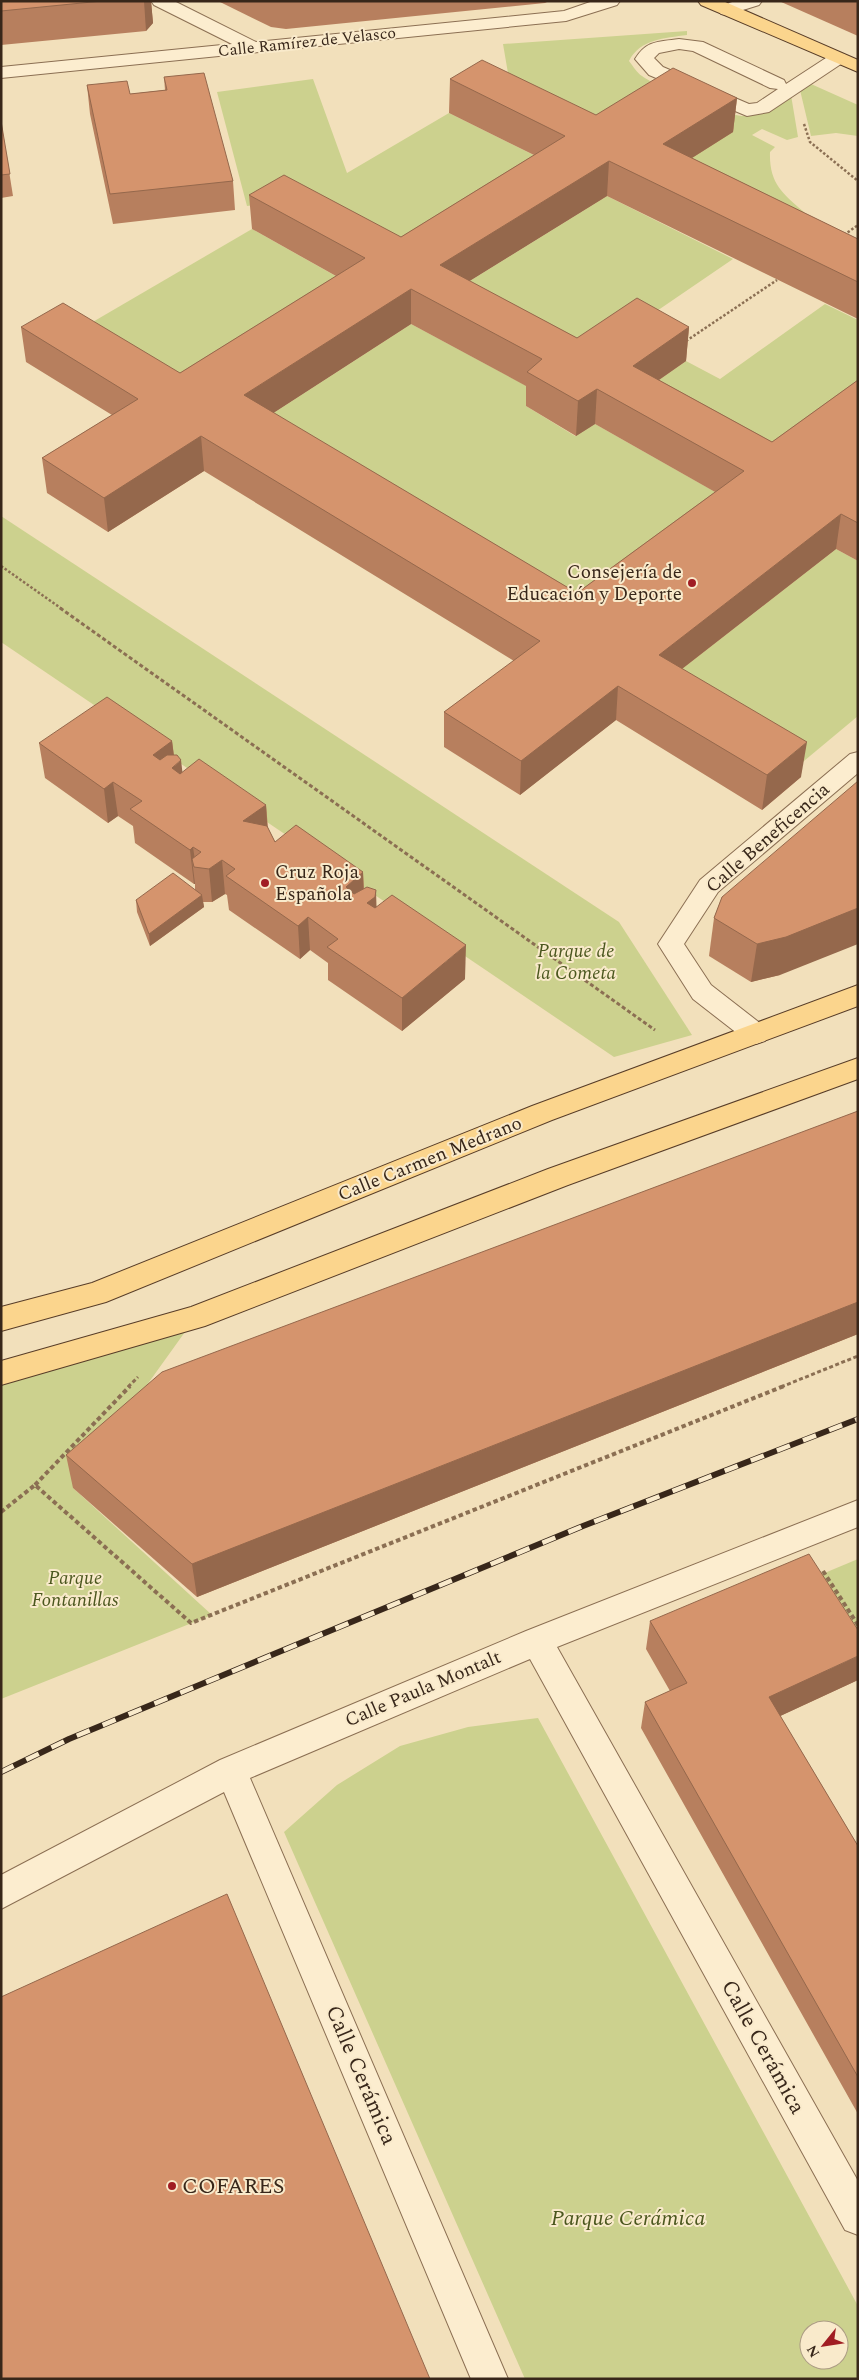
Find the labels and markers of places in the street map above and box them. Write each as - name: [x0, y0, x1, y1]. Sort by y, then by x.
- place label: Consejería de Educación y Deporte: [506, 558, 682, 609]
- marker: Consejería de Educación y Deporte: [686, 577, 698, 589]
- place label: Cruz Roja Española: [275, 858, 360, 909]
- marker: Cruz Roja Española: [259, 877, 271, 889]
- place label: COFARES: [182, 2170, 284, 2203]
- marker: COFARES: [166, 2180, 178, 2192]

